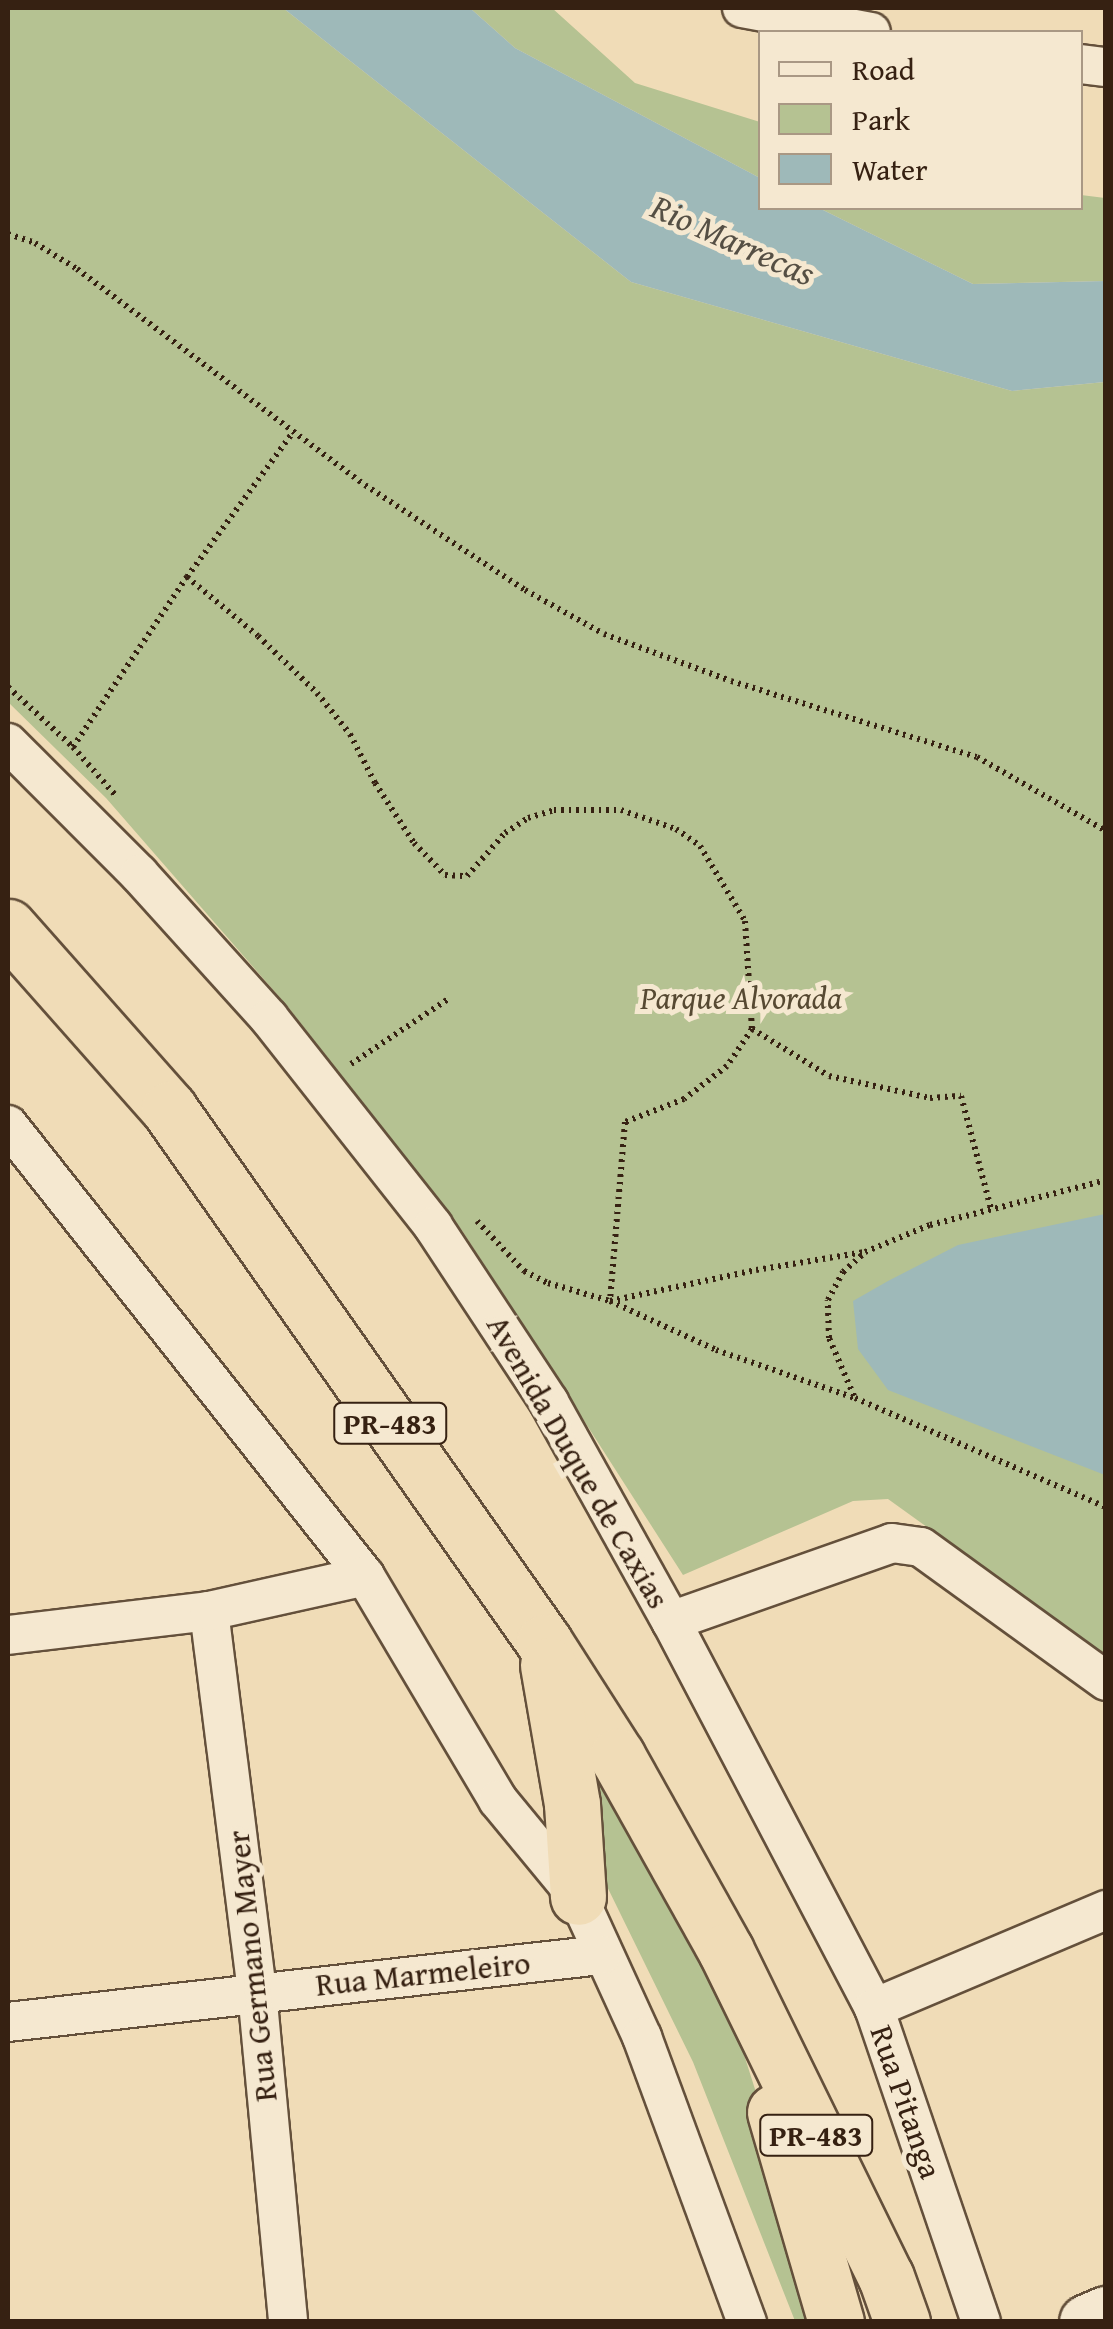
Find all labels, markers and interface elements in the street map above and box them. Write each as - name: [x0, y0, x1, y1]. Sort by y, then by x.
- legend: [758, 30, 1083, 210]
- text: Road: [852, 47, 915, 91]
- text: Park: [852, 97, 910, 141]
- text: Water: [852, 147, 928, 191]
- water label: Rio Marrecas: [645, 185, 821, 295]
- park label: Parque Alvorada: [640, 979, 842, 1017]
- street label: Avenida Duque de Caxias: [478, 1309, 678, 1615]
- road number: PR-483: [332, 1398, 448, 1448]
- street label: Rua Germano Mayer: [219, 1829, 285, 2103]
- street label: Rua Marmeleiro: [314, 1944, 532, 2004]
- street label: Rua Pitanga: [862, 2020, 950, 2184]
- road number: PR-483: [758, 2110, 874, 2160]

